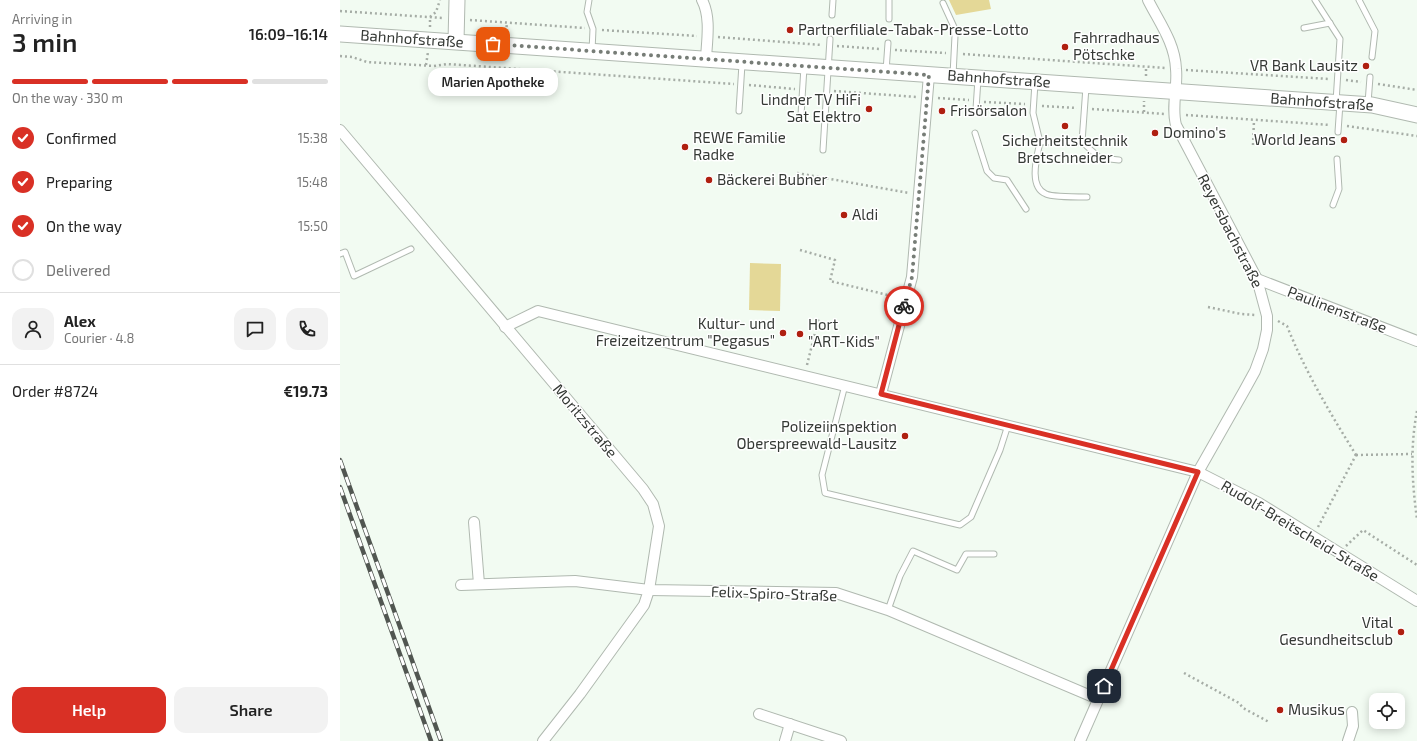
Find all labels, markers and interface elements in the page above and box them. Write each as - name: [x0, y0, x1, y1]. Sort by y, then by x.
- text: Arriving in: [12, 11, 72, 27]
- place label: Partnerfiliale-Tabak-Presse-Lotto: [798, 20, 1029, 38]
- text: 16:09–16:14: [249, 25, 328, 43]
- street label: Bahnhofstraße: [360, 25, 464, 51]
- marker: Partnerfiliale-Tabak-Presse-Lotto: [785, 25, 795, 35]
- text: 3 min: [12, 26, 77, 57]
- pin: [476, 27, 510, 61]
- place label: Fahrradhaus Pötschke: [1073, 28, 1160, 63]
- icon: bag: [482, 33, 504, 55]
- marker: Fahrradhaus Pötschke: [1060, 42, 1070, 52]
- place label: VR Bank Lausitz: [1250, 56, 1358, 74]
- marker: VR Bank Lausitz: [1361, 61, 1371, 71]
- street label: Bahnhofstraße: [947, 65, 1051, 91]
- callout: Marien Apotheke: [428, 68, 558, 96]
- text: Marien Apotheke: [442, 74, 544, 90]
- street label: Bahnhofstraße: [1270, 88, 1374, 114]
- text: On the way · 330 m: [12, 90, 123, 106]
- place label: Lindner TV HiFi Sat Elektro: [760, 90, 861, 125]
- place label: Frisörsalon: [950, 101, 1027, 119]
- marker: Lindner TV HiFi Sat Elektro: [864, 104, 874, 114]
- marker: Frisörsalon: [937, 106, 947, 116]
- marker: Sicherheitstechnik Bretschneider: [1060, 121, 1070, 131]
- place label: Domino's: [1163, 123, 1226, 141]
- icon: check: [12, 127, 34, 149]
- place label: REWE Familie Radke: [693, 128, 786, 163]
- marker: Domino's: [1150, 128, 1160, 138]
- text: Confirmed: [46, 129, 117, 147]
- text: 15:38: [298, 130, 328, 146]
- place label: World Jeans: [1254, 130, 1336, 148]
- place label: Sicherheitstechnik Bretschneider: [1002, 131, 1128, 166]
- marker: World Jeans: [1339, 135, 1349, 145]
- marker: REWE Familie Radke: [680, 142, 690, 152]
- place label: Bäckerei Bubner: [717, 170, 827, 188]
- icon: check: [12, 171, 34, 193]
- street label: Reyersbachstraße: [1194, 171, 1267, 290]
- text: Preparing: [46, 173, 112, 191]
- text: 15:48: [297, 174, 328, 190]
- marker: Bäckerei Bubner: [704, 175, 714, 185]
- place label: Aldi: [852, 205, 878, 223]
- marker: Aldi: [839, 210, 849, 220]
- icon: check: [12, 215, 34, 237]
- text: On the way: [46, 217, 122, 235]
- text: 15:50: [298, 218, 328, 234]
- text: Delivered: [46, 261, 111, 279]
- street label: Paulinenstraße: [1285, 282, 1390, 336]
- courier: [884, 286, 924, 326]
- icon: bike: [893, 295, 915, 317]
- button: person: [12, 308, 54, 350]
- button: chat: [234, 308, 276, 350]
- button: phone: [286, 308, 328, 350]
- text: Alex: [64, 312, 96, 330]
- place label: Kultur- und Freizeitzentrum "Pegasus": [596, 314, 775, 349]
- place label: Hort "ART-Kids": [808, 315, 880, 350]
- marker: Kultur- und Freizeitzentrum "Pegasus": [778, 328, 788, 338]
- marker: Hort "ART-Kids": [795, 329, 805, 339]
- text: Courier · 4.8: [64, 330, 134, 346]
- street label: Moritzstraße: [550, 380, 622, 461]
- text: Order #8724: [12, 382, 98, 400]
- text: €19.73: [283, 382, 328, 400]
- place label: Polizeiinspektion Oberspreewald-Lausitz: [737, 417, 897, 452]
- marker: Polizeiinspektion Oberspreewald-Lausitz: [900, 431, 910, 441]
- street label: Rudolf-Breitscheid-Straße: [1218, 476, 1383, 584]
- street label: Felix-Spiro-Straße: [711, 582, 838, 604]
- place label: Vital Gesundheitsclub: [1279, 613, 1394, 648]
- marker: Vital Gesundheitsclub: [1396, 627, 1406, 637]
- pin: [1087, 669, 1121, 703]
- icon: home: [1093, 675, 1115, 697]
- button: Help: [12, 687, 166, 733]
- button: Share: [174, 687, 328, 733]
- map controls: [1369, 693, 1405, 729]
- button: locate: [1369, 693, 1405, 729]
- place label: Musikus: [1288, 700, 1345, 718]
- marker: Musikus: [1275, 705, 1285, 715]

